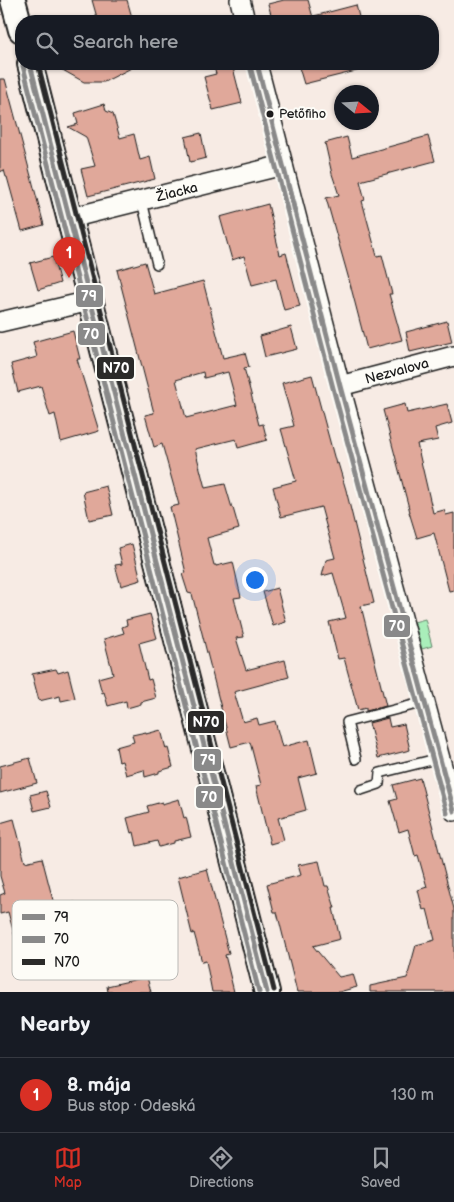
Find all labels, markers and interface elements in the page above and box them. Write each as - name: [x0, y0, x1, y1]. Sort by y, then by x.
- search box: [15, 15, 439, 70]
- icon: search: [33, 29, 61, 57]
- text: Search here: [73, 31, 178, 54]
- north arrow: [334, 85, 379, 130]
- place label: Petőfiho: [279, 106, 326, 122]
- marker: Petőfiho: [265, 109, 275, 119]
- street label: Žiacka: [153, 178, 199, 206]
- pin: 1: [53, 237, 85, 278]
- line badge: 79: [75, 284, 104, 308]
- text: 79: [81, 288, 97, 305]
- line badge: 70: [77, 322, 106, 346]
- text: 70: [83, 326, 100, 343]
- street label: Nezvalova: [363, 354, 431, 388]
- line badge: N70: [96, 356, 135, 380]
- text: N70: [103, 360, 130, 377]
- your location: [242, 567, 268, 593]
- line badge: 70: [383, 614, 411, 638]
- text: 70: [389, 618, 406, 635]
- line badge: N70: [187, 710, 225, 734]
- text: N70: [193, 714, 220, 731]
- line badge: 79: [193, 748, 222, 772]
- text: 79: [200, 752, 216, 769]
- line badge: 70: [195, 785, 224, 809]
- text: 70: [201, 789, 218, 806]
- legend: [12, 900, 178, 980]
- text: 79: [54, 909, 69, 926]
- text: 70: [54, 931, 69, 948]
- text: N70: [54, 954, 80, 971]
- text: Nearby: [20, 1012, 90, 1037]
- text: 8. mája: [67, 1074, 131, 1097]
- text: 1: [33, 1086, 39, 1105]
- text: 130 m: [391, 1086, 434, 1105]
- text: Bus stop · Odeská: [67, 1097, 195, 1116]
- tab: Map: [54, 1144, 82, 1191]
- tab: Directions: [189, 1144, 254, 1191]
- tab: Saved: [361, 1144, 400, 1191]

